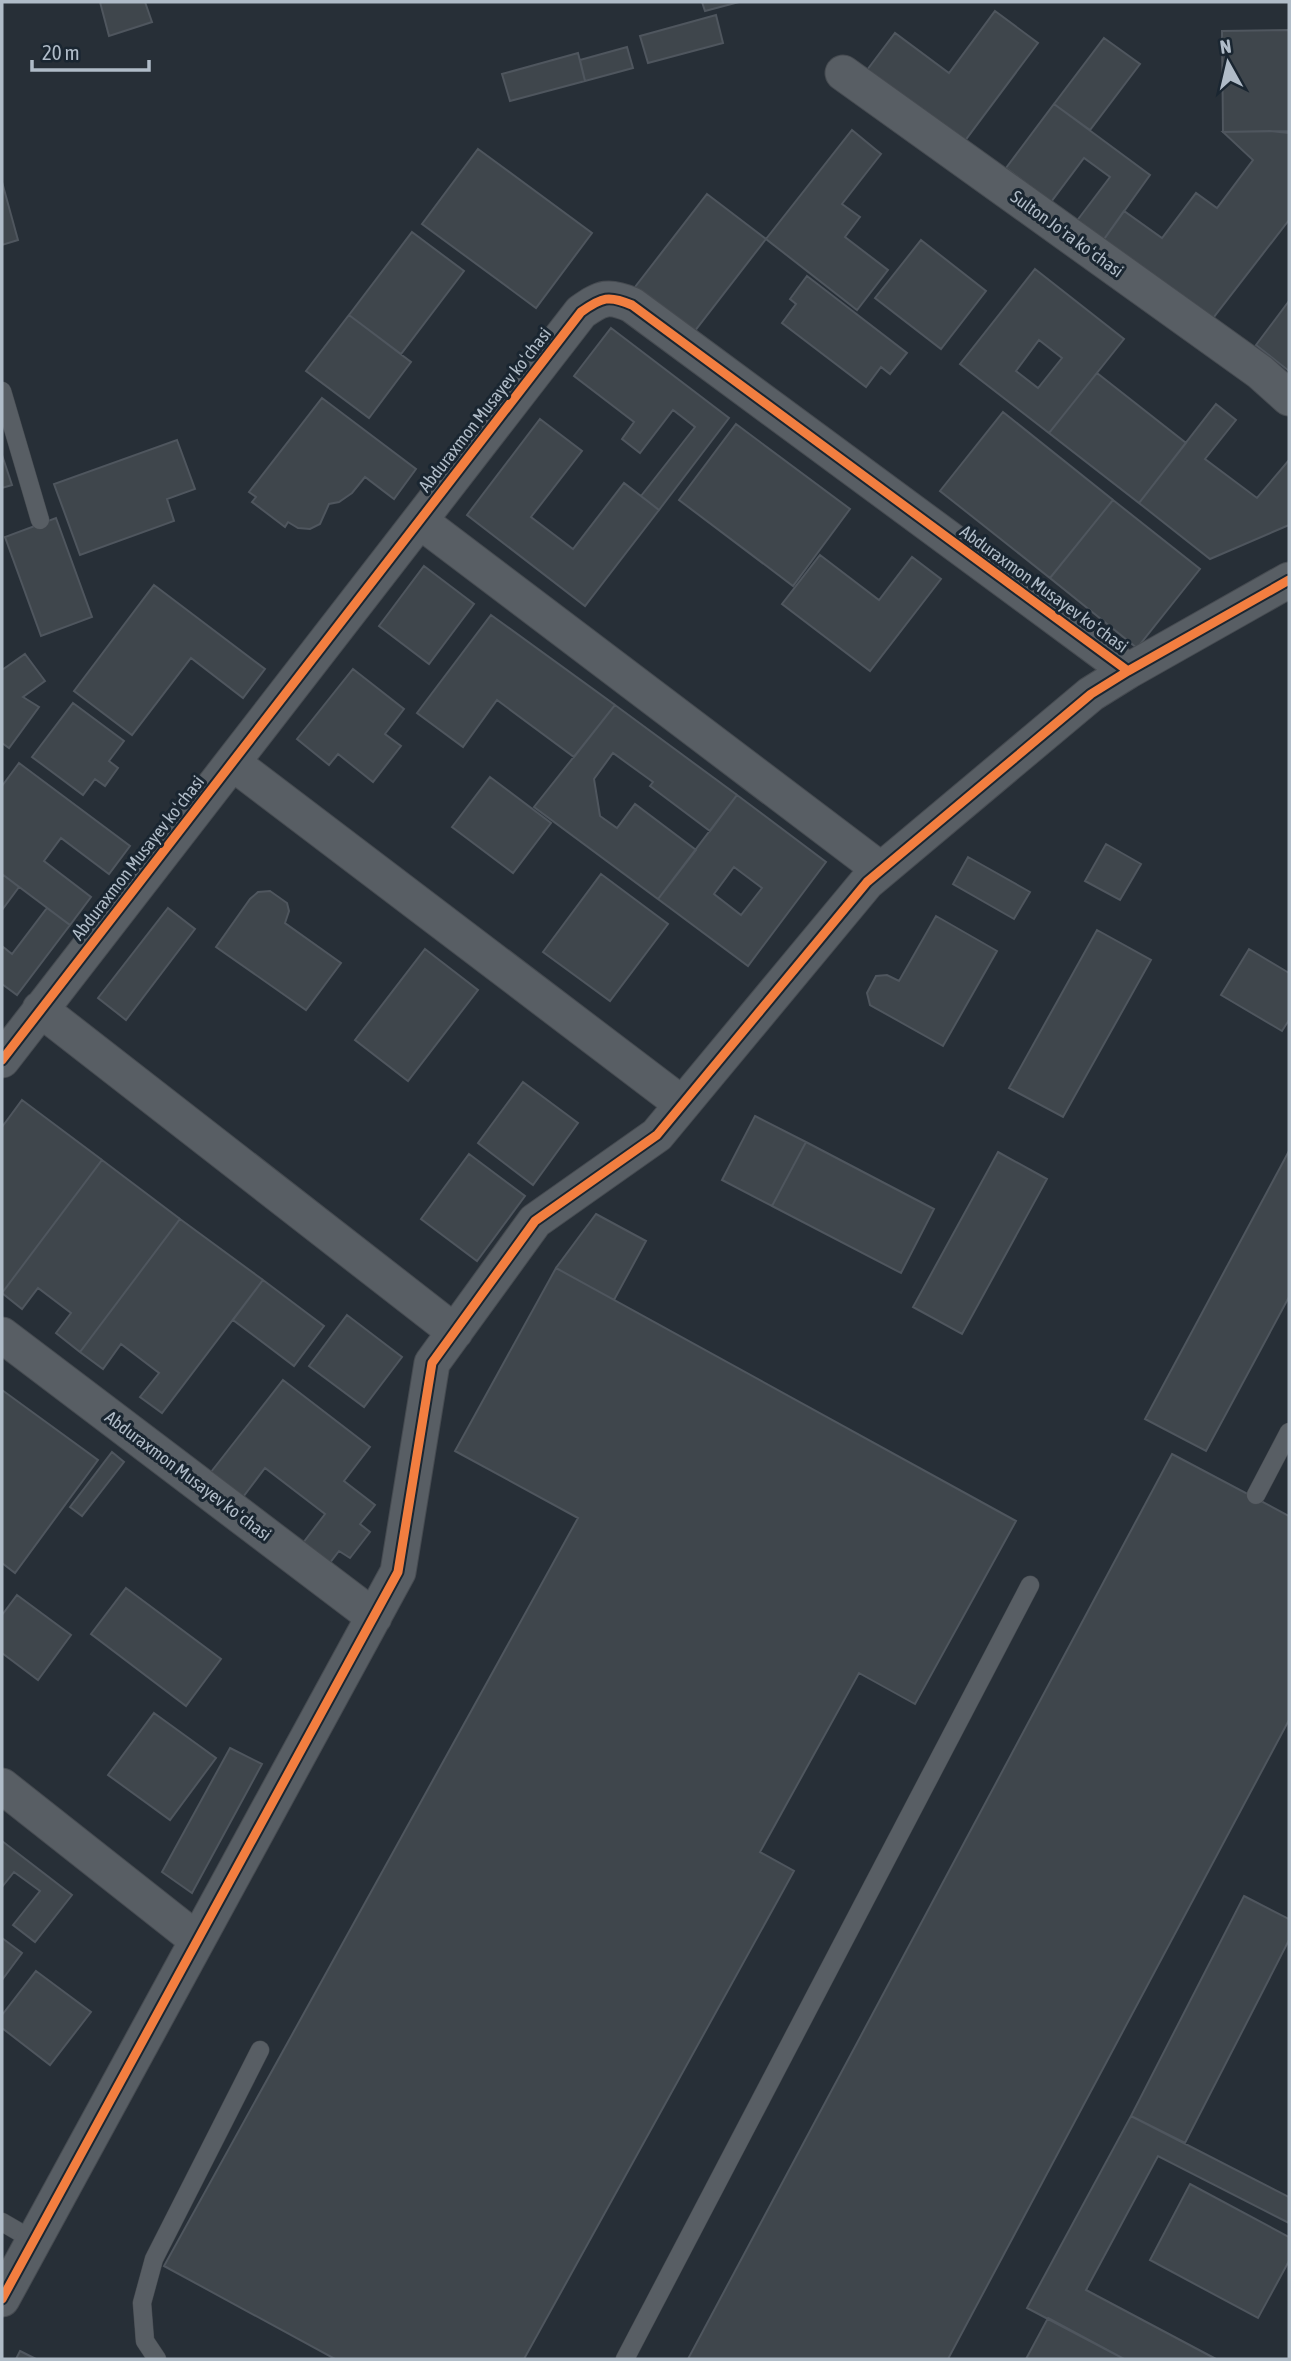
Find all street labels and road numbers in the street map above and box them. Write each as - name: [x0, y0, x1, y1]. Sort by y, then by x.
- street label: Sulton Joʻra koʻchasi: [1007, 186, 1128, 281]
- street label: Abduraxmon Musayev koʻchasi: [414, 323, 555, 496]
- street label: Abduraxmon Musayev koʻchasi: [956, 521, 1132, 657]
- street label: Abduraxmon Musayev koʻchasi: [67, 771, 208, 944]
- street label: Abduraxmon Musayev koʻchasi: [101, 1406, 276, 1545]

